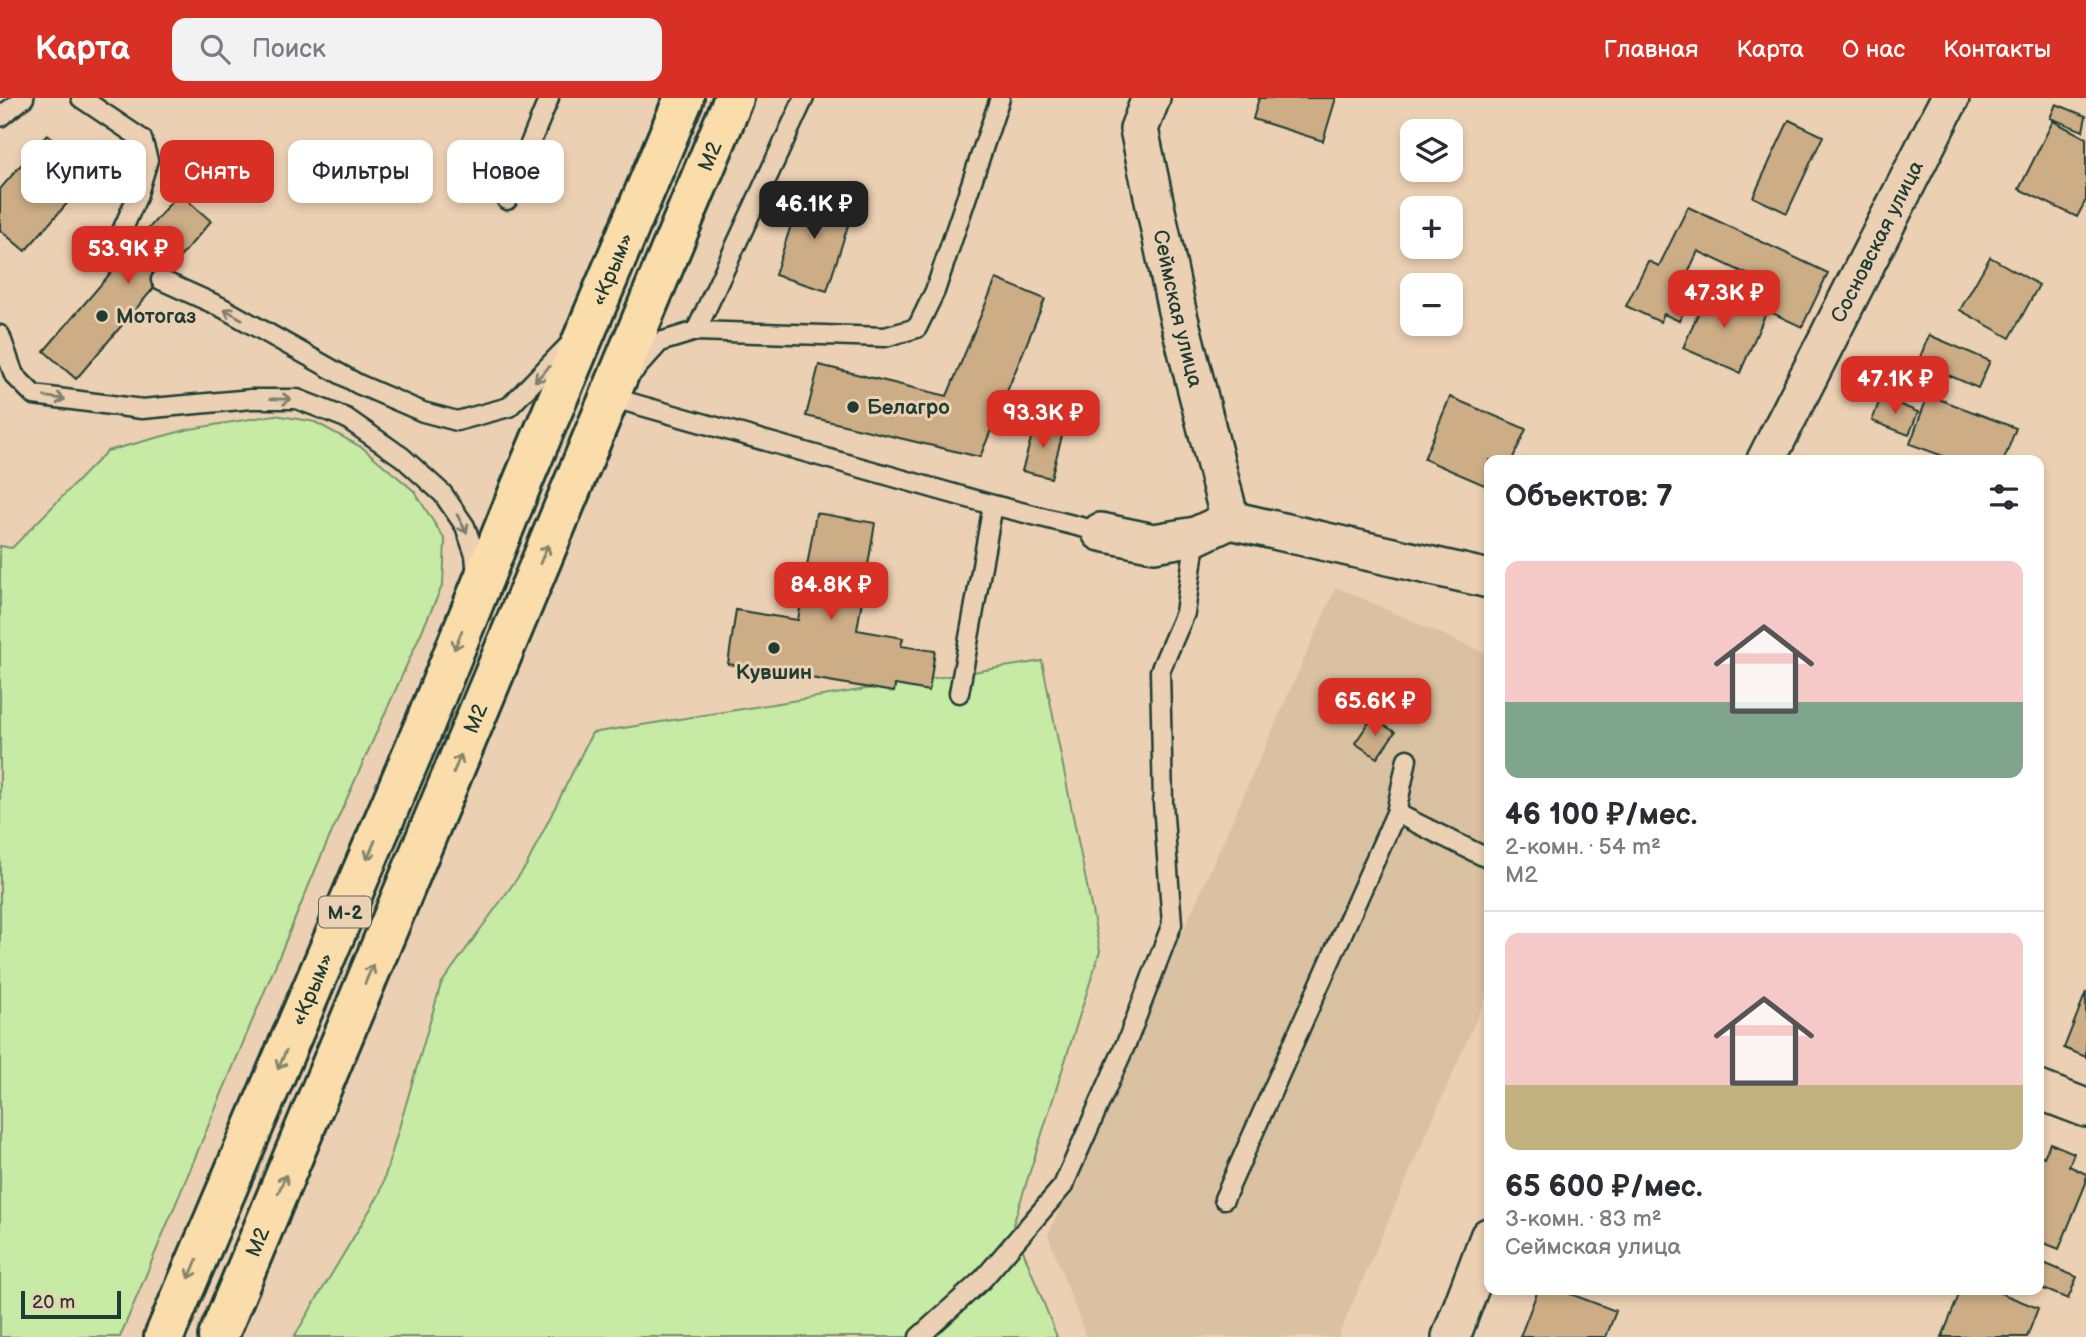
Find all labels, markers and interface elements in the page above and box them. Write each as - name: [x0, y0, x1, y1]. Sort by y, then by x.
- search box: [172, 18, 662, 81]
- text: Карта: [35, 29, 130, 69]
- icon: search: [196, 30, 234, 68]
- text: Поиск: [252, 34, 326, 65]
- text: Главная: [1604, 35, 1698, 64]
- text: Карта: [1736, 35, 1804, 64]
- text: О нас: [1842, 35, 1905, 64]
- text: Контакты: [1943, 35, 2051, 64]
- map controls: [1400, 119, 1463, 336]
- button: layers: [1400, 119, 1463, 182]
- street label: М2: [693, 137, 728, 175]
- chip: Купить: [21, 140, 146, 203]
- chip: Снять: [160, 140, 274, 203]
- chip: Фильтры: [288, 140, 433, 203]
- chip: Новое: [447, 140, 564, 203]
- street label: Сосновская улица: [1826, 156, 1929, 327]
- pin: 46.1K ₽: [749, 181, 879, 241]
- text: 46.1K ₽: [775, 190, 853, 218]
- button: +: [1400, 196, 1463, 259]
- pin: 53.9K ₽: [63, 226, 193, 286]
- street label: Сеймская улица: [1147, 228, 1208, 391]
- street label: «Крым»: [586, 229, 639, 310]
- text: 53.9K ₽: [88, 235, 168, 263]
- pin: 47.3K ₽: [1659, 271, 1789, 330]
- button: −: [1400, 273, 1463, 336]
- text: 47.3K ₽: [1684, 279, 1764, 307]
- place label: Мотогаз: [116, 304, 196, 329]
- one-way arrow: [224, 306, 244, 320]
- marker: Мотогаз: [94, 308, 110, 324]
- pin: 47.1K ₽: [1830, 356, 1960, 416]
- one-way arrow: [533, 365, 550, 382]
- text: 47.1K ₽: [1857, 365, 1933, 393]
- pin: 93.3K ₽: [978, 390, 1108, 450]
- one-way arrow: [43, 391, 66, 404]
- one-way arrow: [270, 392, 293, 406]
- place label: Белагро: [867, 395, 950, 420]
- marker: Белагро: [845, 399, 861, 415]
- text: 93.3K ₽: [1003, 399, 1083, 427]
- icon: filters: [1985, 478, 2023, 516]
- text: Объектов: 7: [1505, 479, 1673, 515]
- one-way arrow: [455, 514, 469, 534]
- one-way arrow: [539, 543, 552, 565]
- pin: 84.8K ₽: [766, 562, 896, 622]
- text: 84.8K ₽: [790, 571, 872, 599]
- icon: home: [1701, 606, 1827, 732]
- one-way arrow: [451, 629, 464, 650]
- marker: Кувшин: [766, 640, 782, 656]
- place label: Кувшин: [736, 660, 812, 685]
- pin: 65.6K ₽: [1310, 678, 1440, 738]
- text: 65.6K ₽: [1334, 687, 1416, 715]
- street label: М2: [459, 699, 494, 737]
- one-way arrow: [451, 753, 464, 775]
- text: 46 100 ₽/мес.: [1505, 797, 1697, 833]
- text: 2-комн. · 54 m²: [1505, 833, 1661, 861]
- one-way arrow: [364, 839, 377, 860]
- text: М2: [1505, 861, 1538, 889]
- road number: М-2: [319, 897, 371, 928]
- street label: «Крым»: [286, 949, 339, 1030]
- one-way arrow: [364, 963, 377, 985]
- icon: home: [1701, 978, 1827, 1104]
- one-way arrow: [275, 1048, 288, 1070]
- text: 65 600 ₽/мес.: [1505, 1169, 1703, 1205]
- one-way arrow: [276, 1173, 289, 1195]
- text: 3-комн. · 83 m²: [1505, 1205, 1662, 1233]
- street label: М2: [241, 1223, 276, 1261]
- text: Сеймская улица: [1505, 1233, 1681, 1261]
- one-way arrow: [186, 1258, 199, 1279]
- scale bar: [21, 1288, 121, 1320]
- text: 20 m: [32, 1291, 75, 1314]

